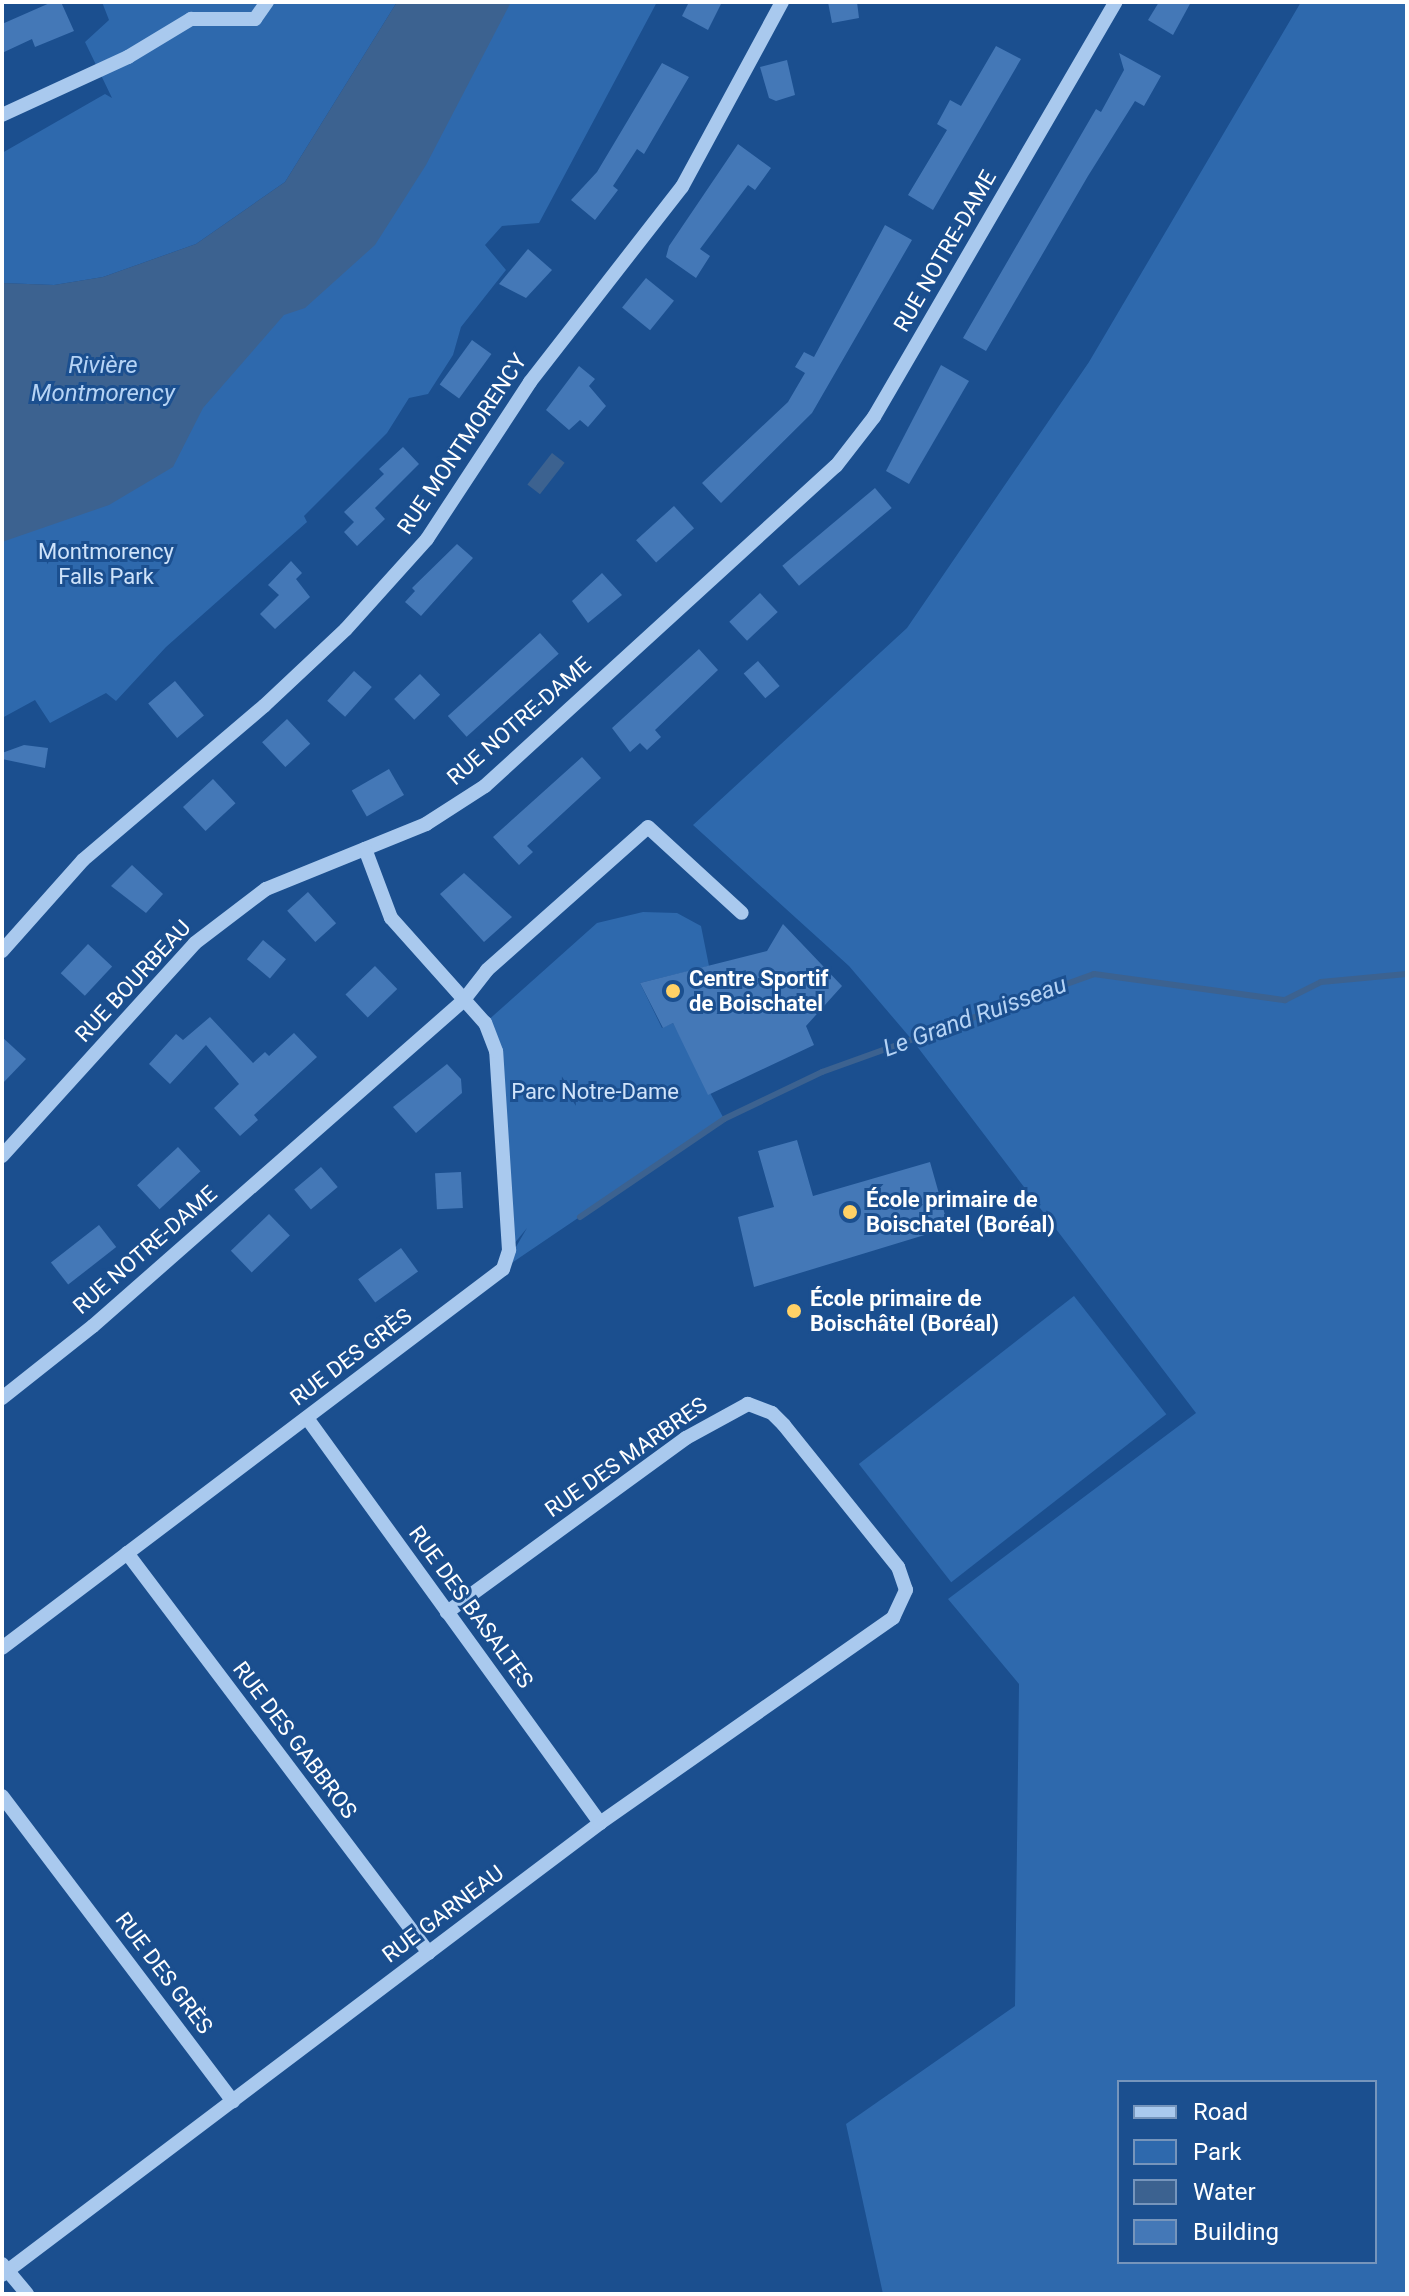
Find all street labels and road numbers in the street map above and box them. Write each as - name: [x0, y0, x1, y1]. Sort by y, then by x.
- street label: RUE NOTRE-DAME: [888, 166, 1002, 336]
- street label: RUE MONTMORENCY: [392, 349, 532, 539]
- street label: RUE NOTRE-DAME: [442, 651, 596, 791]
- street label: RUE BOURBEAU: [70, 915, 196, 1047]
- street label: RUE NOTRE-DAME: [68, 1180, 222, 1320]
- street label: RUE DES GRÈS: [285, 1303, 417, 1411]
- street label: RUE DES MARBRES: [540, 1391, 712, 1523]
- street label: RUE DES BASALTES: [403, 1521, 539, 1693]
- street label: RUE DES GABBROS: [227, 1656, 363, 1824]
- street label: RUE GARNEAU: [377, 1860, 509, 1968]
- street label: RUE DES GRÈS: [110, 1907, 218, 2039]

